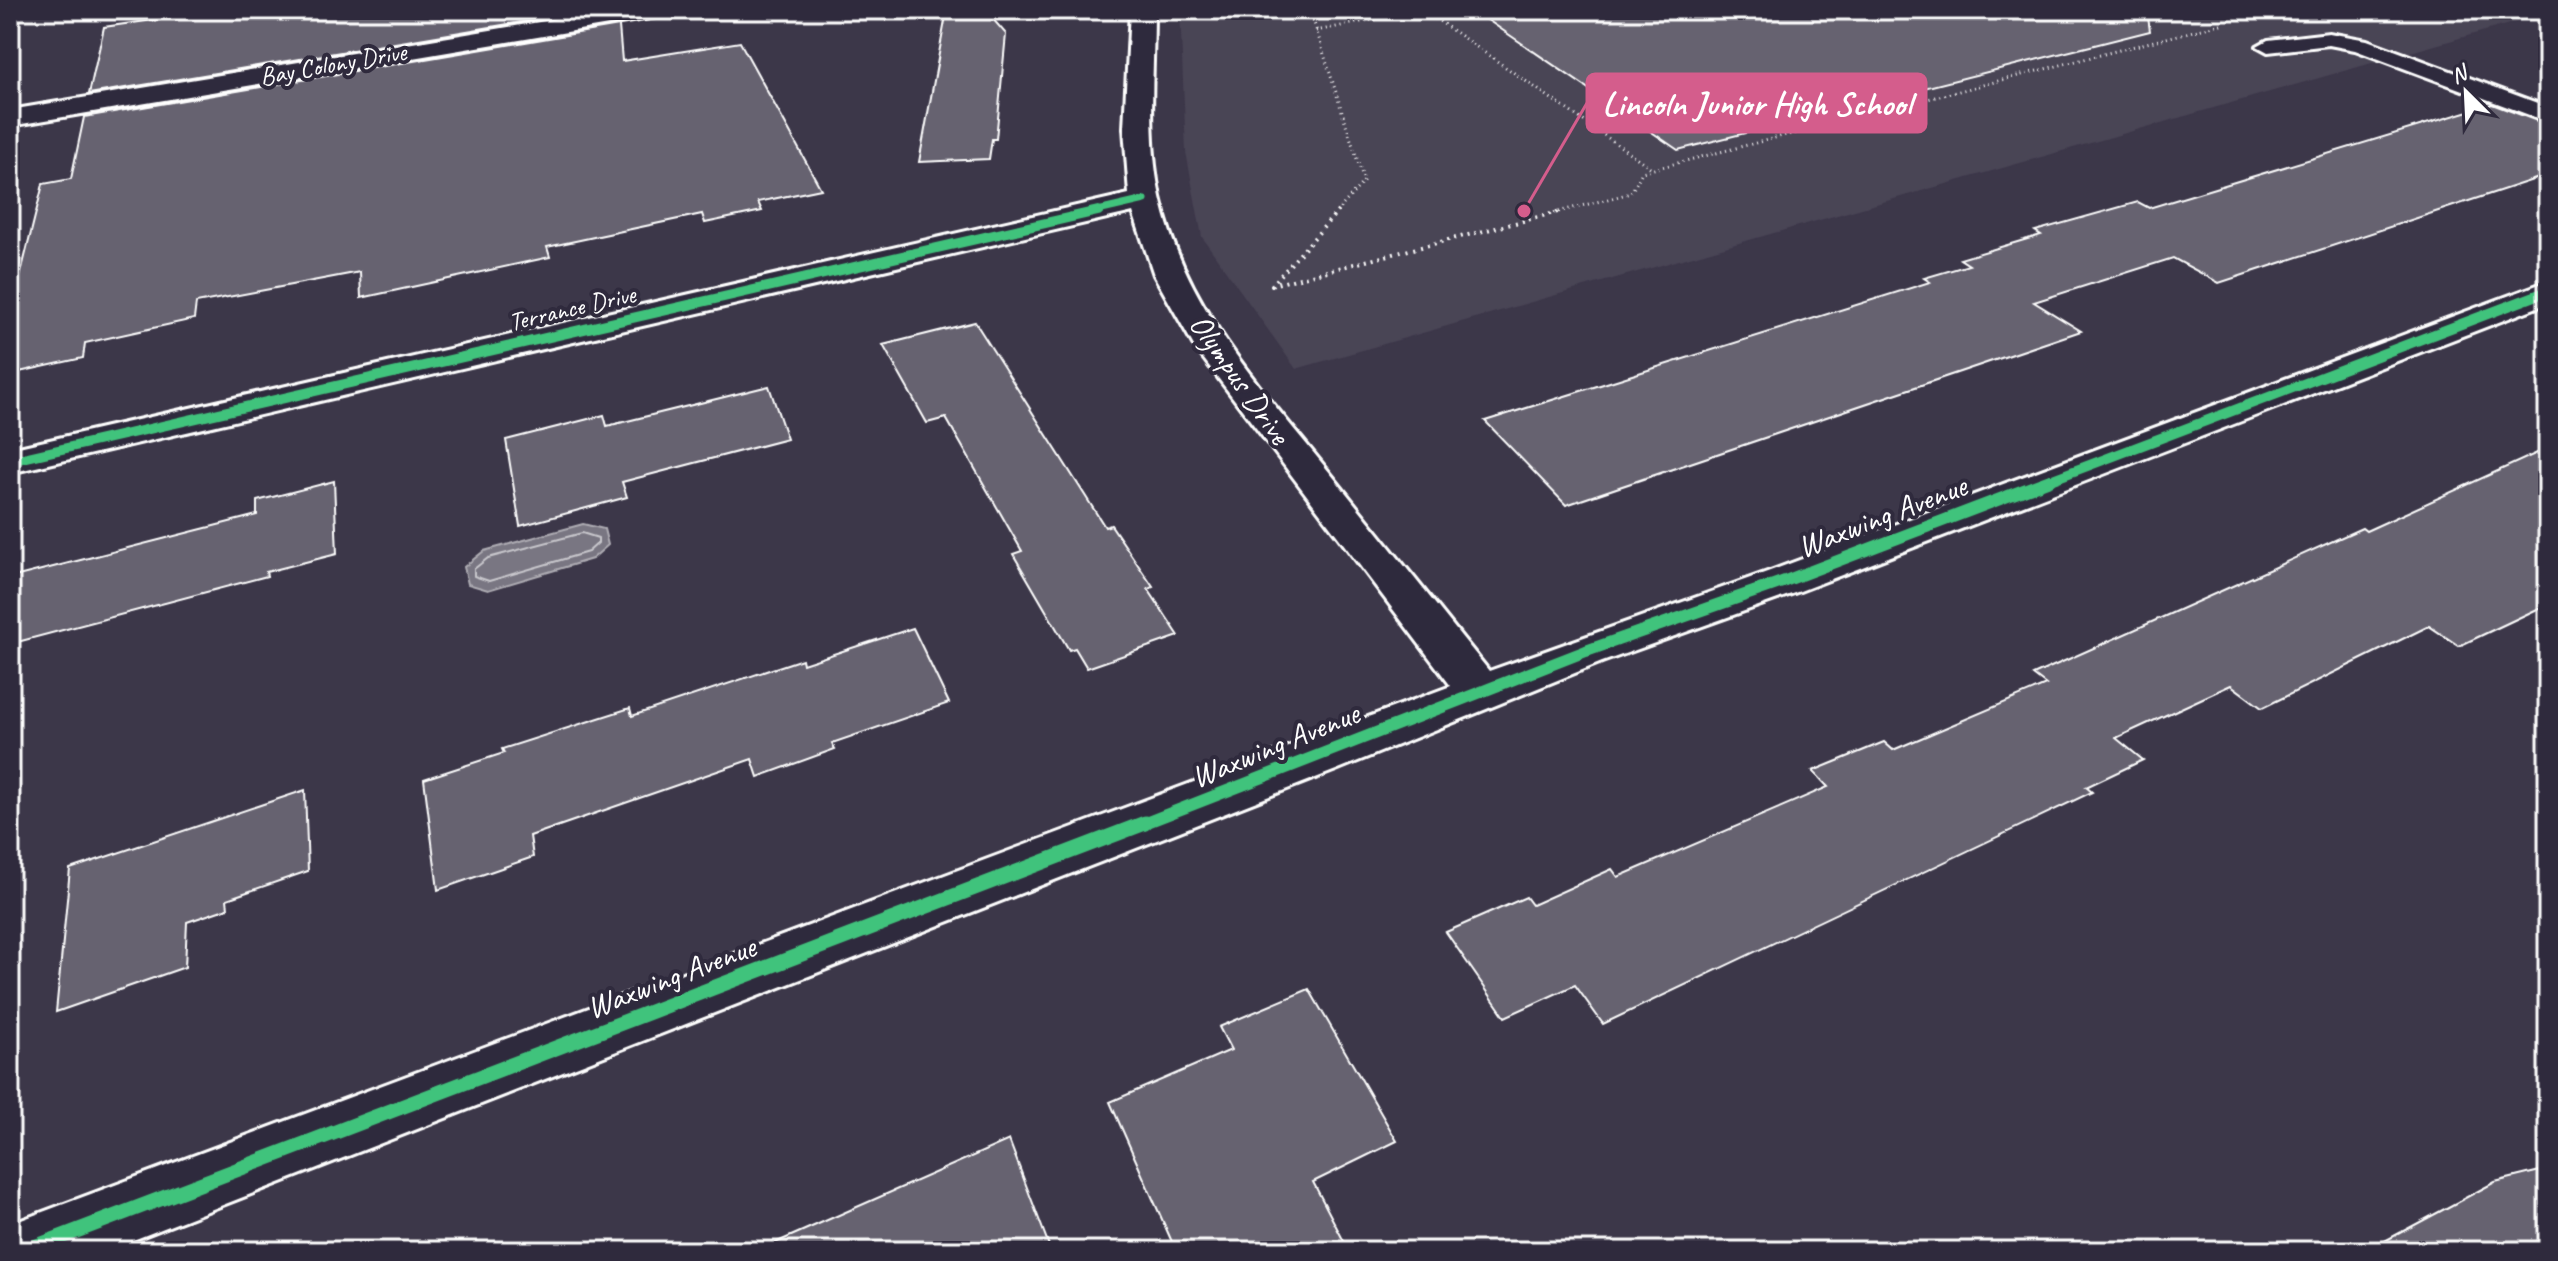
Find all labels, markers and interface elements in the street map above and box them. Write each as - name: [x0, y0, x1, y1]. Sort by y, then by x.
- street label: Bay Colony Drive: [257, 35, 410, 93]
- north arrow: [2426, 52, 2506, 132]
- text: N: [2446, 58, 2473, 90]
- callout: Lincoln Junior High School: [1587, 74, 1926, 132]
- text: Lincoln Junior High School: [1603, 82, 1917, 125]
- street label: Terrance Drive: [505, 277, 640, 339]
- street label: Olympus Drive: [1180, 306, 1301, 454]
- street label: Waxwing Avenue: [1792, 464, 1975, 567]
- street label: Waxwing Avenue: [1185, 692, 1367, 797]
- street label: Waxwing Avenue: [581, 925, 764, 1028]

